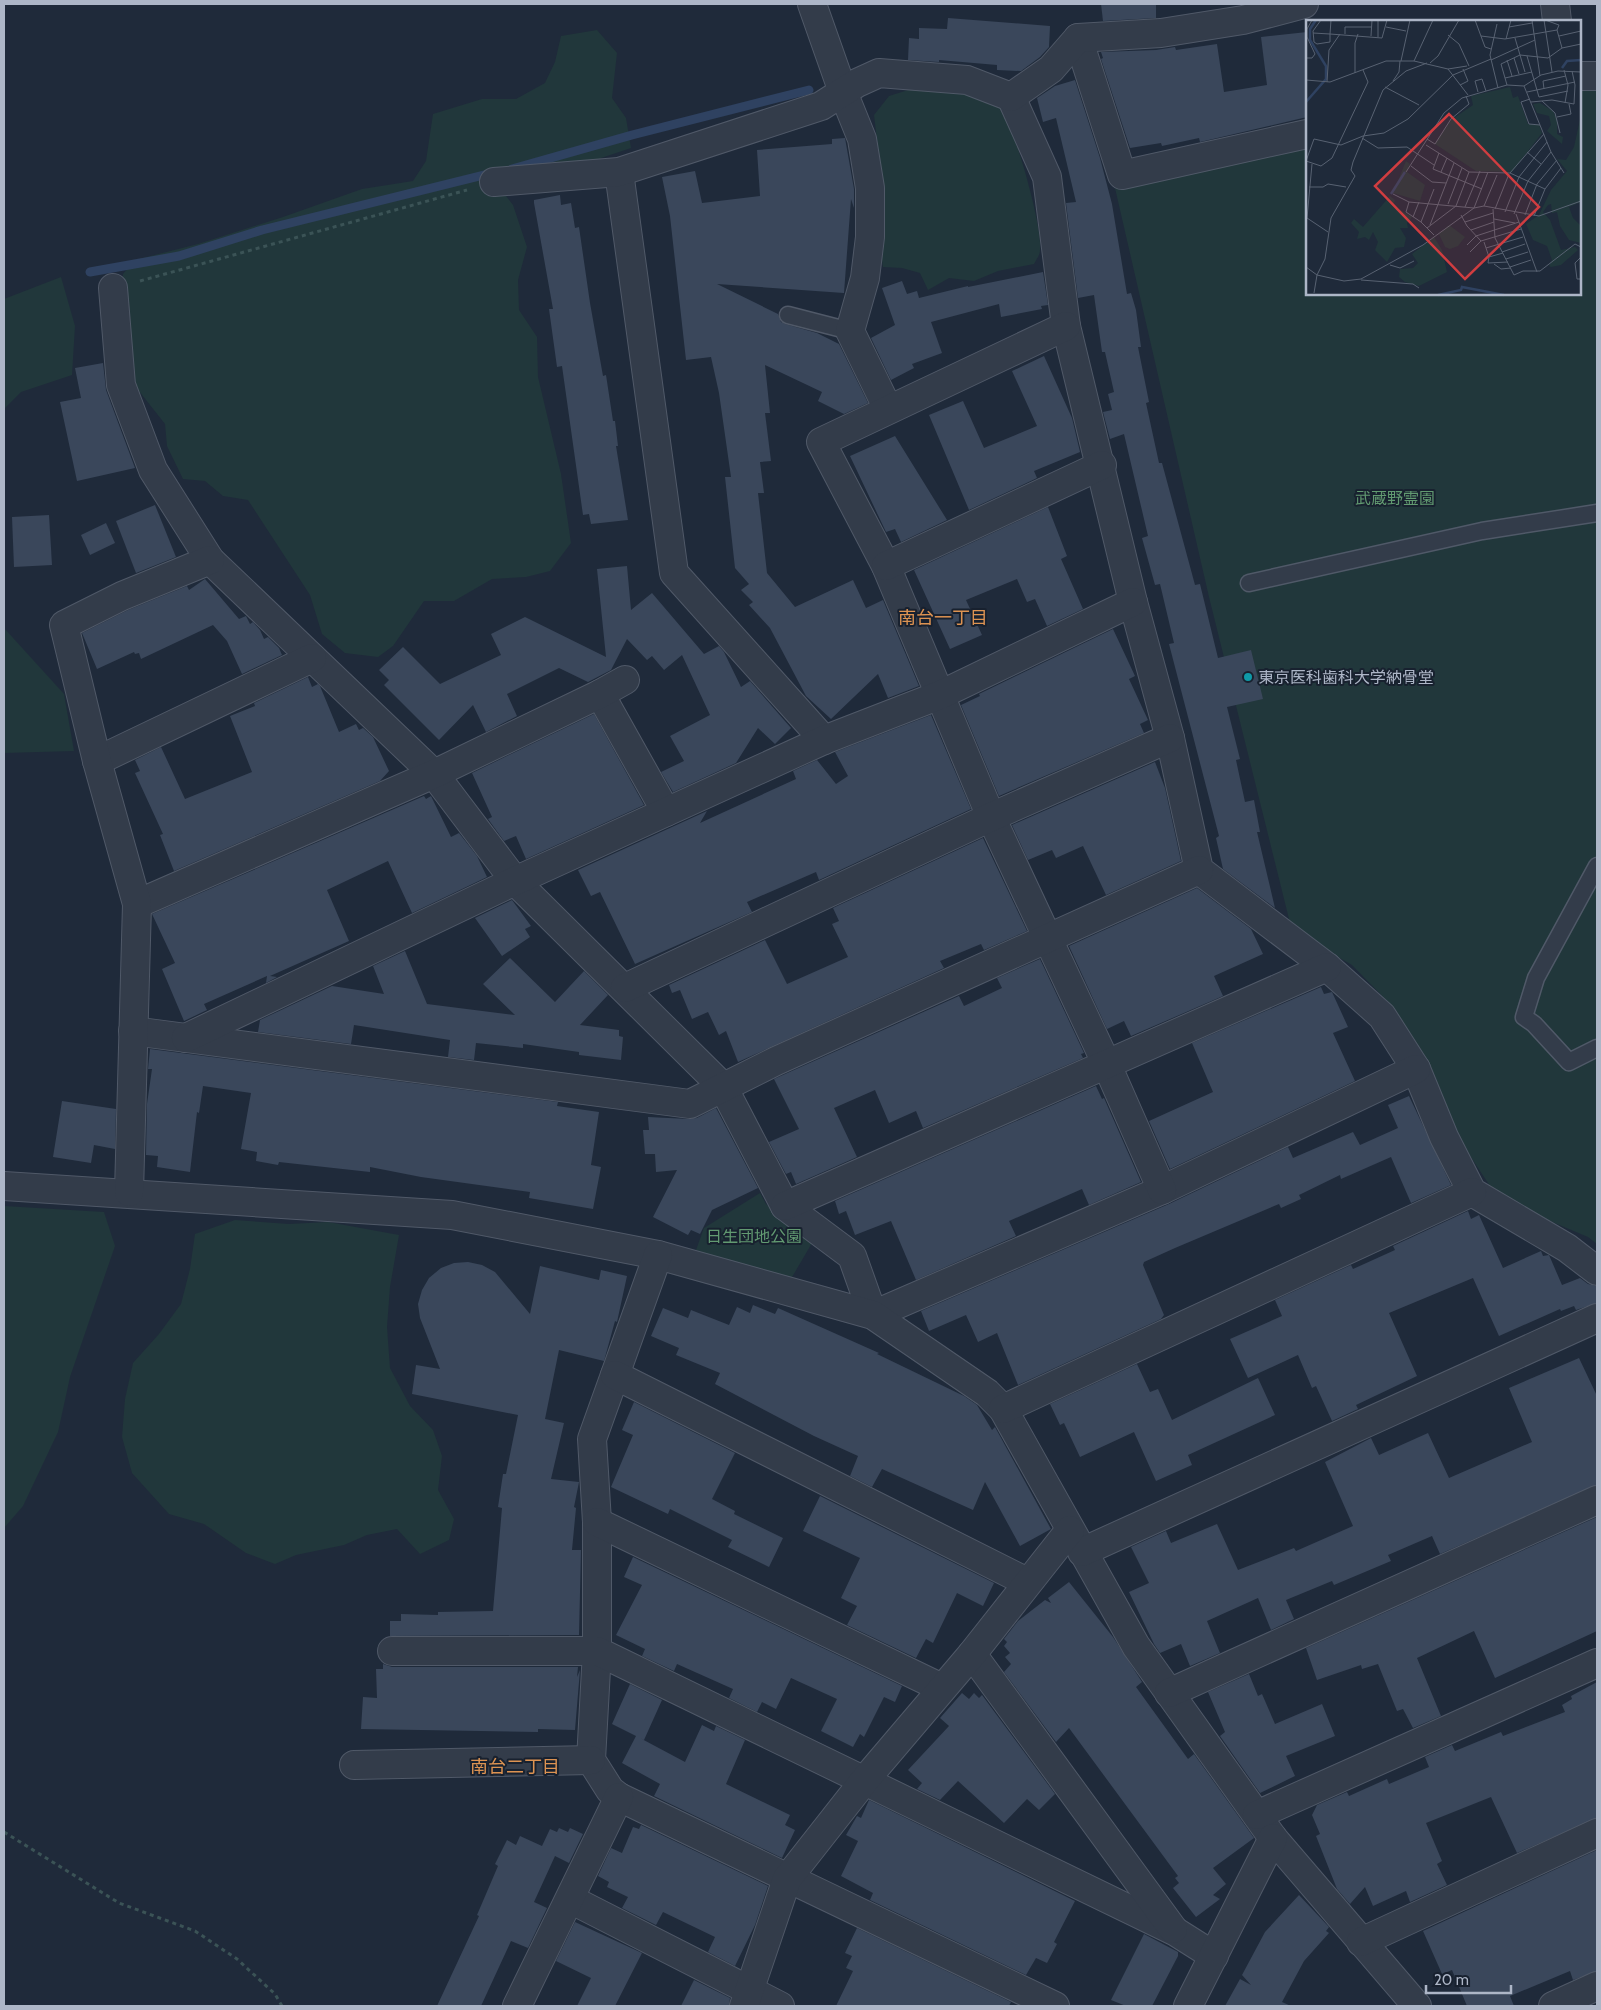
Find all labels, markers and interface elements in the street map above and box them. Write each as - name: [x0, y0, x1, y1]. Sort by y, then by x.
- inset map: [1306, 20, 1581, 295]
- park label: 武蔵野霊園: [1355, 489, 1435, 508]
- district label: 南台一丁目: [898, 607, 988, 629]
- place label: 東京医科歯科大学納骨堂: [1258, 668, 1434, 687]
- marker: 東京医科歯科大学納骨堂: [1242, 671, 1254, 683]
- park label: 日生団地公園: [706, 1227, 802, 1246]
- district label: 南台二丁目: [470, 1756, 560, 1778]
- scale bar: [1426, 1962, 1511, 1994]
- text: 20 m: [1434, 1971, 1469, 1989]

